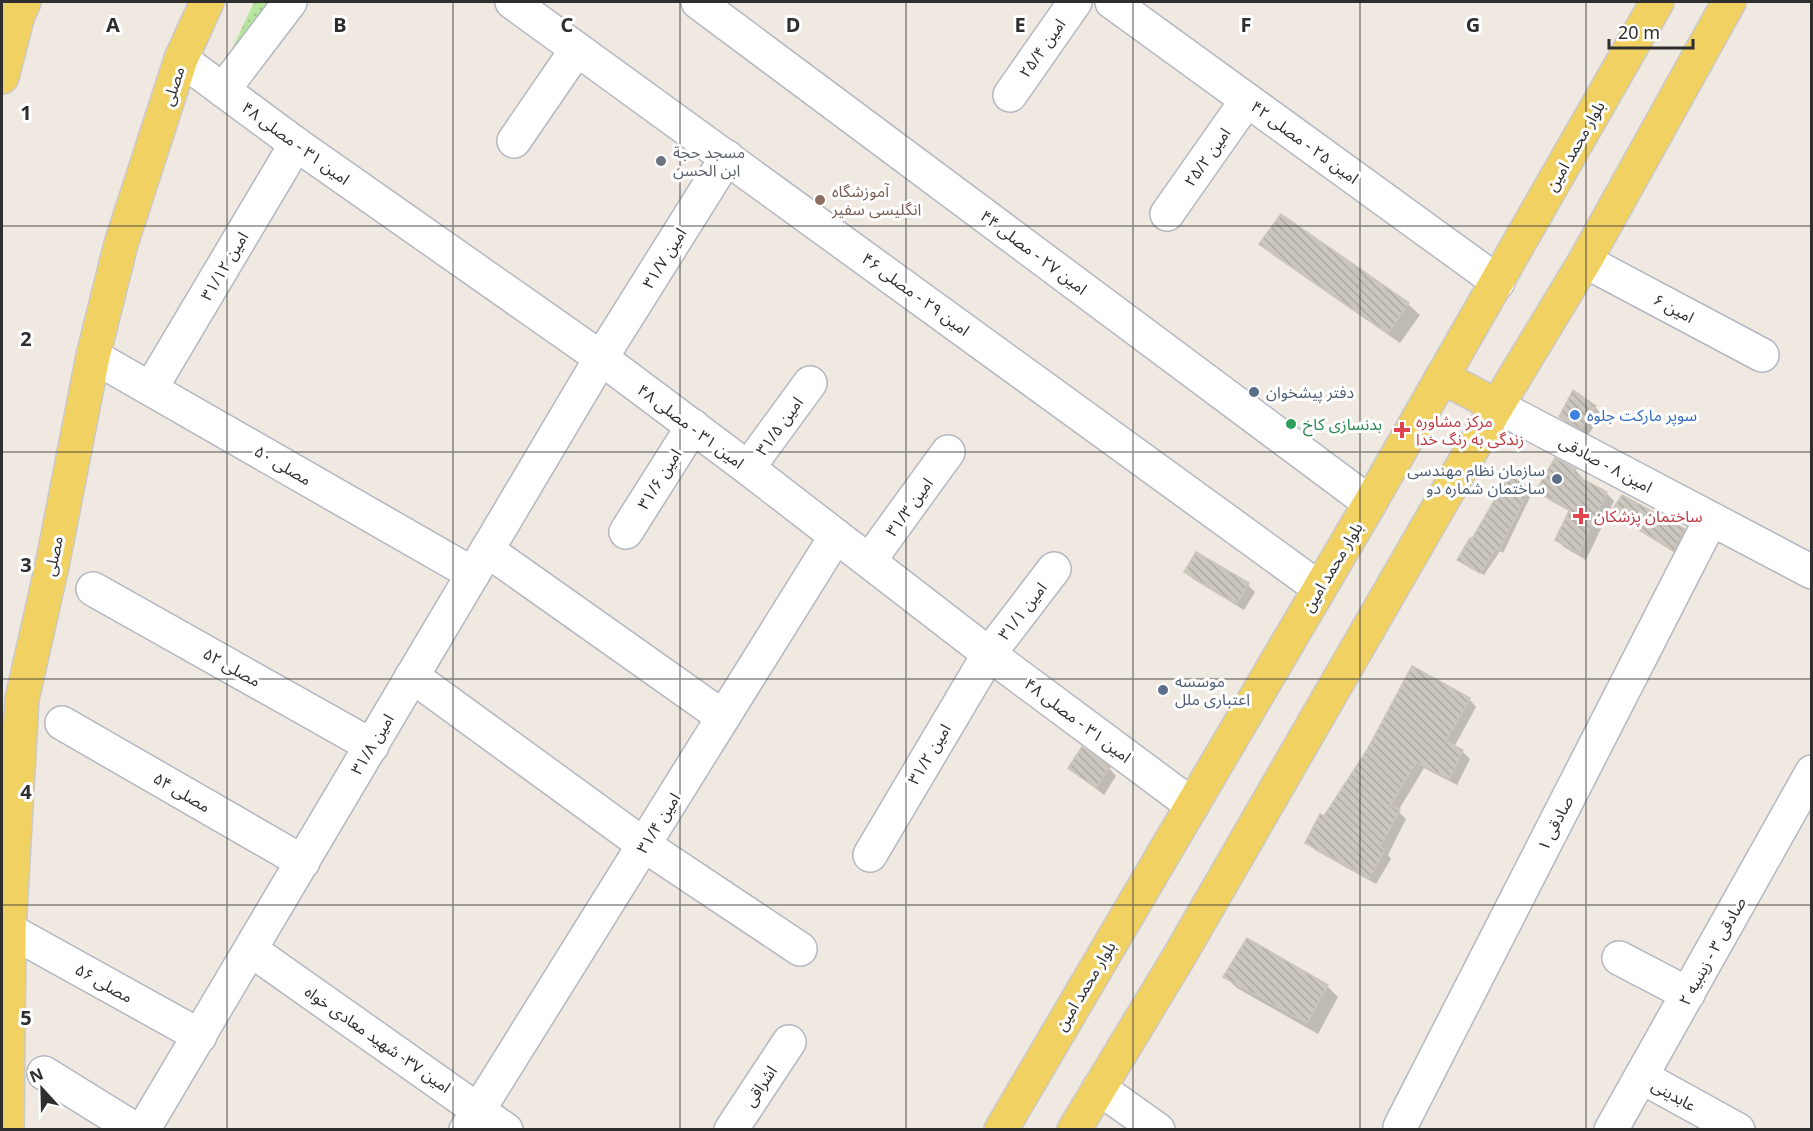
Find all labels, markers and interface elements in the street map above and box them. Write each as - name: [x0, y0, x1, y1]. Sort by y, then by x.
- text: A: [106, 11, 120, 38]
- text: B: [333, 11, 347, 38]
- text: C: [561, 11, 574, 38]
- text: D: [786, 11, 800, 38]
- text: E: [1014, 11, 1026, 38]
- text: F: [1241, 11, 1251, 38]
- text: G: [1466, 11, 1480, 38]
- scale bar: [1609, 12, 1693, 50]
- street label: امین ۲۵/۴: [1014, 14, 1070, 82]
- text: 20 m: [1618, 20, 1660, 44]
- street label: مصلی: [156, 63, 190, 109]
- street label: امین ۲۵ - مصلی ۴۲: [1247, 95, 1363, 189]
- street label: امین ۳۱ - مصلی ۴۸: [238, 96, 354, 190]
- street label: بلوار محمد امین: [1540, 97, 1610, 195]
- text: 1: [20, 99, 32, 126]
- street label: امین ۲۵/۲: [1179, 123, 1235, 191]
- place label: مسجد حجة ابن الحسن: [673, 141, 745, 181]
- marker: مسجد حجة ابن الحسن: [654, 154, 668, 168]
- place label: آموزشگاه انگلیسی سفیر: [831, 180, 921, 220]
- marker: آموزشگاه انگلیسی سفیر: [813, 193, 827, 207]
- street label: امین ۲۷ - مصلی ۴۴: [976, 205, 1092, 299]
- street label: امین ۳۱/۷: [637, 224, 691, 292]
- street label: امین ۳۱/۱۲: [195, 228, 253, 304]
- street label: امین ۲۹ - مصلی ۴۶: [858, 247, 974, 341]
- street label: امین ۶: [1650, 288, 1698, 328]
- text: 2: [20, 325, 32, 352]
- street label: امین ۳۱ - مصلی ۴۸: [633, 379, 749, 473]
- place label: دفتر پیشخوان: [1266, 381, 1354, 403]
- marker: دفتر پیشخوان: [1247, 385, 1261, 399]
- street label: امین ۳۱/۵: [750, 392, 808, 460]
- place label: سوپر مارکت جلوه: [1587, 404, 1697, 426]
- marker: سوپر مارکت جلوه: [1568, 408, 1582, 422]
- place label: مرکز مشاوره زندگی به رنگ خدا: [1416, 410, 1524, 450]
- place label: بدنسازی کاخ: [1303, 413, 1382, 437]
- marker: بدنسازی کاخ: [1284, 417, 1298, 431]
- marker: مرکز مشاوره زندگی به رنگ خدا: [1393, 421, 1411, 439]
- street label: امین ۸ - صادقی: [1556, 430, 1656, 498]
- street label: مصلی ۵۰: [250, 440, 316, 490]
- street label: امین ۳۱/۶: [632, 445, 686, 513]
- place label: سازمان نظام مهندسی ساختمان شماره دو: [1407, 459, 1545, 499]
- marker: سازمان نظام مهندسی ساختمان شماره دو: [1550, 472, 1564, 486]
- street label: امین ۳۱/۳: [880, 473, 938, 541]
- place label: ساختمان پزشکان: [1594, 505, 1703, 527]
- marker: ساختمان پزشکان: [1572, 507, 1590, 525]
- street label: بلوار محمد امین: [1297, 518, 1367, 616]
- street label: مصلی: [38, 534, 68, 578]
- text: 3: [20, 551, 32, 578]
- street label: امین ۳۱/۱: [993, 578, 1051, 644]
- street label: مصلی ۵۲: [199, 642, 265, 692]
- place label: موسسه اعتباری ملل: [1175, 670, 1250, 710]
- street label: امین ۳۱ - مصلی ۴۸: [1020, 673, 1136, 767]
- marker: موسسه اعتباری ملل: [1156, 683, 1170, 697]
- street label: امین ۳۱/۸: [345, 709, 399, 779]
- street label: امین ۳۱/۲: [902, 719, 956, 789]
- street label: مصلی ۵۴: [149, 767, 215, 817]
- text: 4: [20, 778, 32, 805]
- street label: امین ۳۱/۴: [631, 789, 685, 857]
- street label: صادقی ۱: [1532, 792, 1578, 854]
- street label: صادقی ۳ - زینبیه ۲: [1673, 893, 1751, 1009]
- street label: بلوار محمد امین: [1050, 937, 1120, 1035]
- street label: مصلی ۵۶: [71, 958, 137, 1008]
- street label: امین ۳۷- شهید معادی خواه: [301, 980, 455, 1098]
- text: 5: [20, 1004, 32, 1031]
- north arrow: [12, 1059, 72, 1119]
- street label: اشراقی: [738, 1061, 782, 1111]
- text: N: [26, 1062, 47, 1088]
- street label: عابدینی: [1648, 1074, 1700, 1116]

